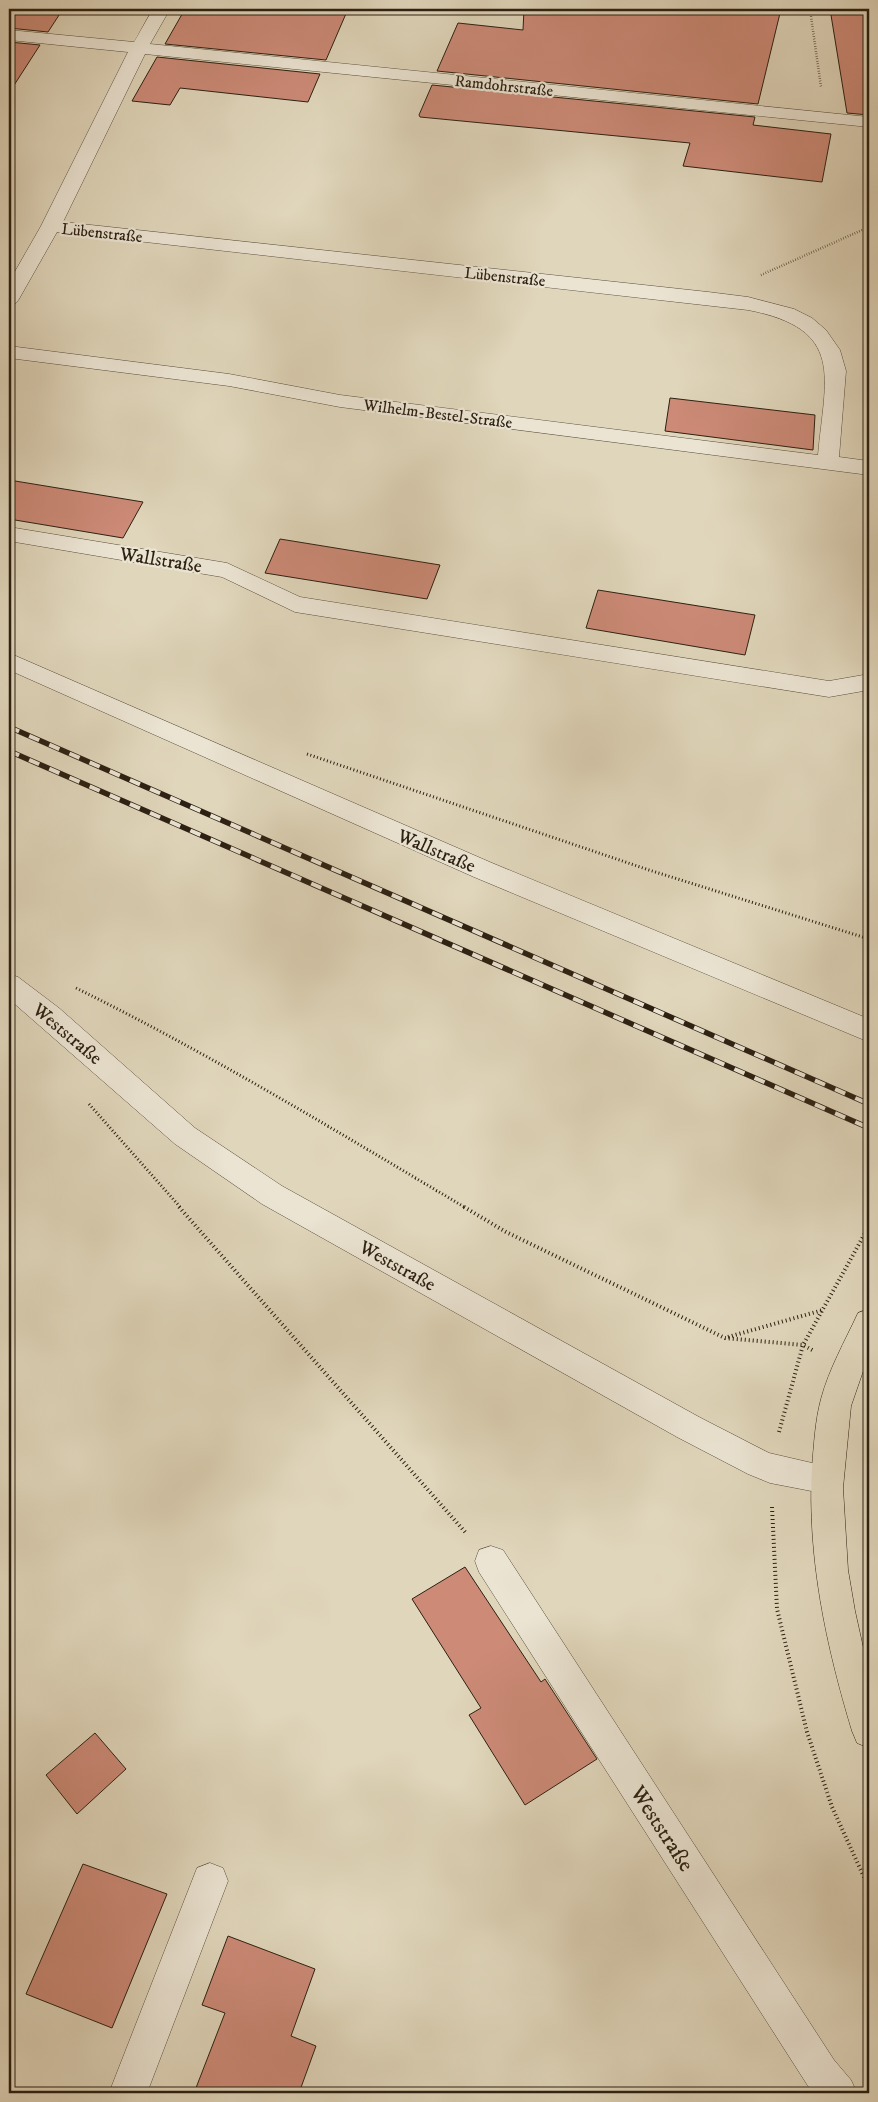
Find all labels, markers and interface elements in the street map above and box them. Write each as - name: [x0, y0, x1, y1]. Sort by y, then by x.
- street label: Ramdohrstraße: [454, 71, 555, 101]
- street label: Lübenstraße: [60, 219, 144, 247]
- street label: Lübenstraße: [463, 263, 547, 291]
- street label: Wilhelm-Bestel-Straße: [361, 395, 514, 433]
- street label: Wallstraße: [117, 542, 204, 578]
- street label: Wallstraße: [393, 824, 479, 878]
- street label: Weststraße: [27, 998, 107, 1070]
- street label: Weststraße: [354, 1235, 440, 1297]
- street label: Weststraße: [623, 1780, 699, 1877]

